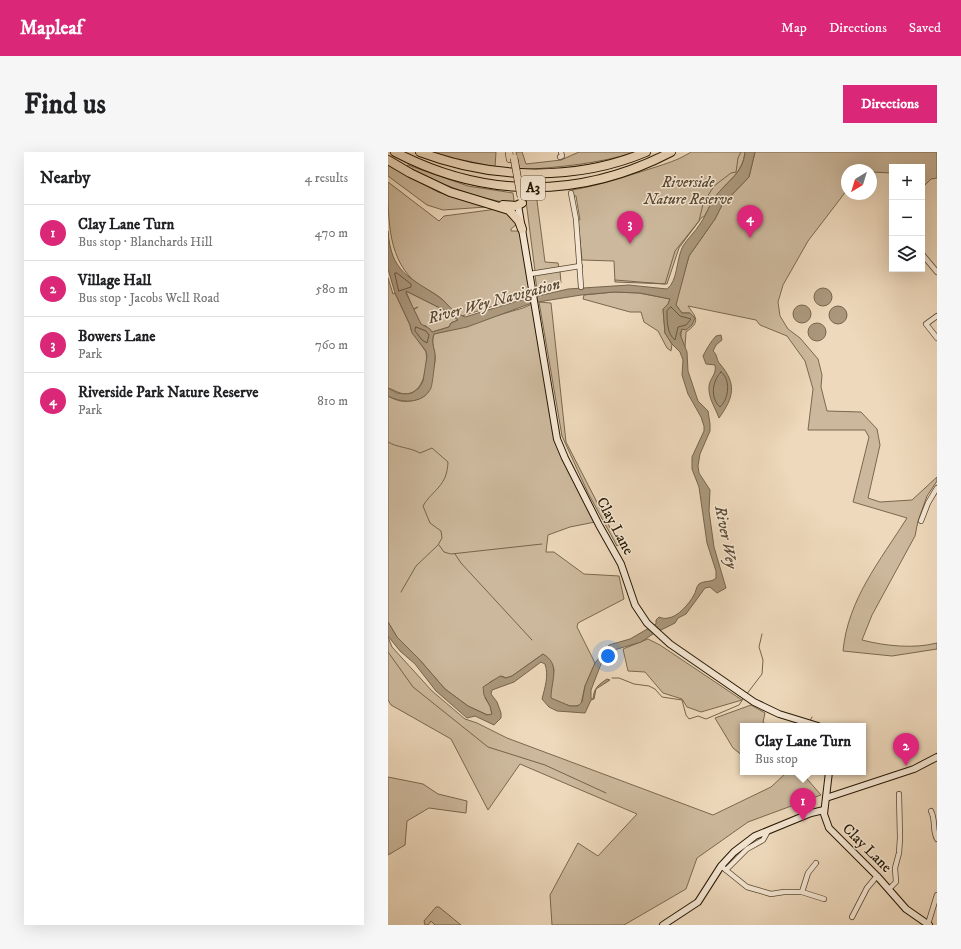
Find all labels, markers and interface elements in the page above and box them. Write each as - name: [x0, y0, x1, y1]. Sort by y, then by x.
- text: Mapleaf: [20, 17, 83, 40]
- text: Map: [781, 19, 807, 37]
- text: Directions: [829, 19, 887, 37]
- text: Saved: [909, 19, 941, 37]
- button: Directions: [843, 85, 937, 123]
- text: Find us: [24, 87, 106, 122]
- north arrow: [841, 164, 877, 200]
- map controls: [889, 164, 925, 272]
- button: +: [889, 164, 925, 200]
- text: Nearby: [40, 167, 90, 189]
- text: 4 results: [305, 170, 348, 186]
- park label: Riverside Nature Reserve: [643, 173, 733, 209]
- road number: A3: [521, 176, 545, 200]
- button: −: [889, 200, 925, 236]
- pin: 4: [737, 205, 763, 238]
- pin: 3: [617, 211, 643, 244]
- text: Clay Lane Turn: [78, 215, 174, 234]
- text: 1: [51, 225, 55, 241]
- text: 470 m: [315, 225, 348, 241]
- text: Bus stop · Blanchards Hill: [78, 234, 212, 250]
- button: layers: [889, 236, 925, 272]
- text: Village Hall: [78, 271, 151, 290]
- water label: River Wey Navigation: [425, 274, 562, 329]
- text: 2: [50, 281, 56, 297]
- text: 580 m: [316, 281, 348, 297]
- text: Bus stop · Jacobs Well Road: [78, 290, 219, 306]
- text: Bowers Lane: [78, 327, 156, 346]
- text: 3: [51, 337, 55, 353]
- text: 760 m: [315, 337, 348, 353]
- text: Park: [78, 346, 102, 362]
- text: Riverside Park Nature Reserve: [78, 383, 259, 402]
- text: 4: [49, 393, 57, 409]
- text: 810 m: [317, 393, 348, 409]
- text: Park: [78, 402, 102, 418]
- street label: Clay Lane: [592, 494, 638, 558]
- water label: River Wey: [710, 503, 742, 572]
- your location: [598, 646, 618, 666]
- popup: [740, 723, 866, 775]
- text: Clay Lane Turn: [755, 732, 851, 751]
- pin: 2: [893, 733, 919, 766]
- text: Bus stop: [755, 751, 798, 767]
- pin: 1: [790, 788, 816, 821]
- street label: Clay Lane: [838, 819, 896, 877]

